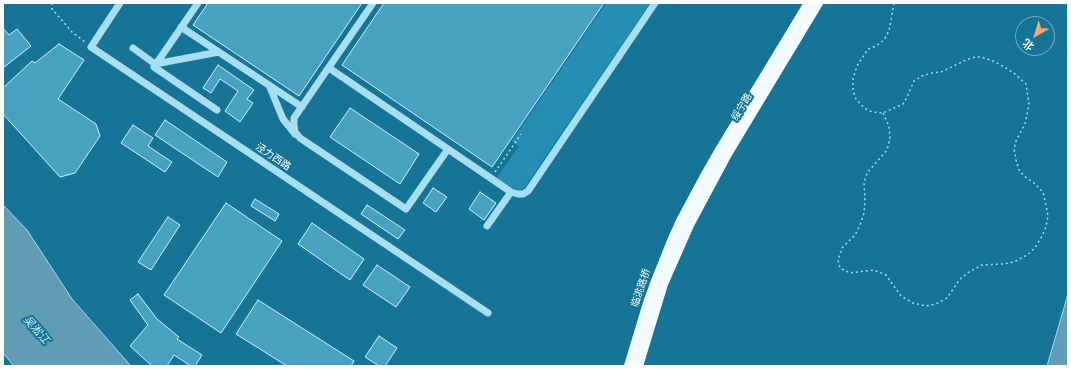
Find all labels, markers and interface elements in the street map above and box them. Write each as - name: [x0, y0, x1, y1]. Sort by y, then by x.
- north arrow: [1015, 16, 1055, 56]
- text: 北: [1019, 36, 1037, 54]
- street label: 绥宁路: [729, 91, 755, 123]
- street label: 泾力西路: [253, 141, 293, 173]
- street label: 临洮路桥: [629, 267, 653, 309]
- water label: 吴淞江: [20, 313, 52, 347]

